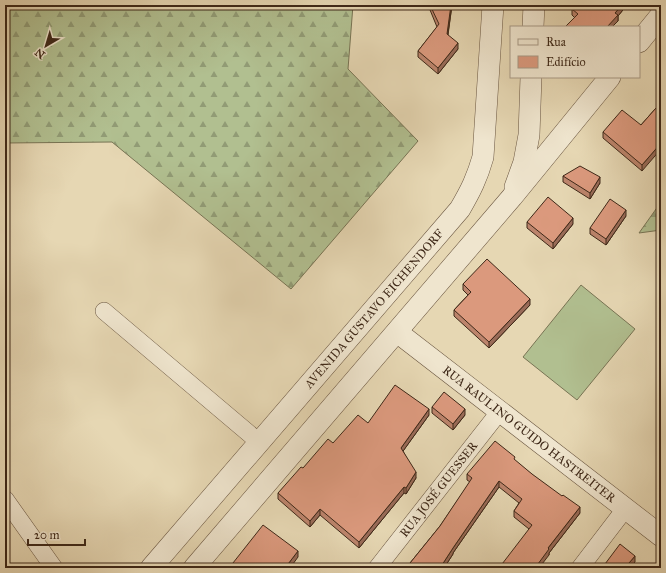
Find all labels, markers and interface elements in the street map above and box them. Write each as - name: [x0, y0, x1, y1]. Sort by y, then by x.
- north arrow: [26, 26, 66, 66]
- legend: [510, 26, 640, 78]
- text: Rua: [546, 35, 567, 49]
- text: N: [32, 45, 48, 61]
- text: Edifício: [546, 55, 586, 69]
- street label: AVENIDA GUSTAVO EICHENDORF: [301, 226, 447, 392]
- street label: RUA RAULINO GUIDO HASTREITER: [440, 363, 619, 506]
- street label: RUA JOSÉ GUESSER: [397, 438, 481, 540]
- scale bar: [28, 521, 85, 547]
- text: 20 m: [34, 528, 60, 542]

